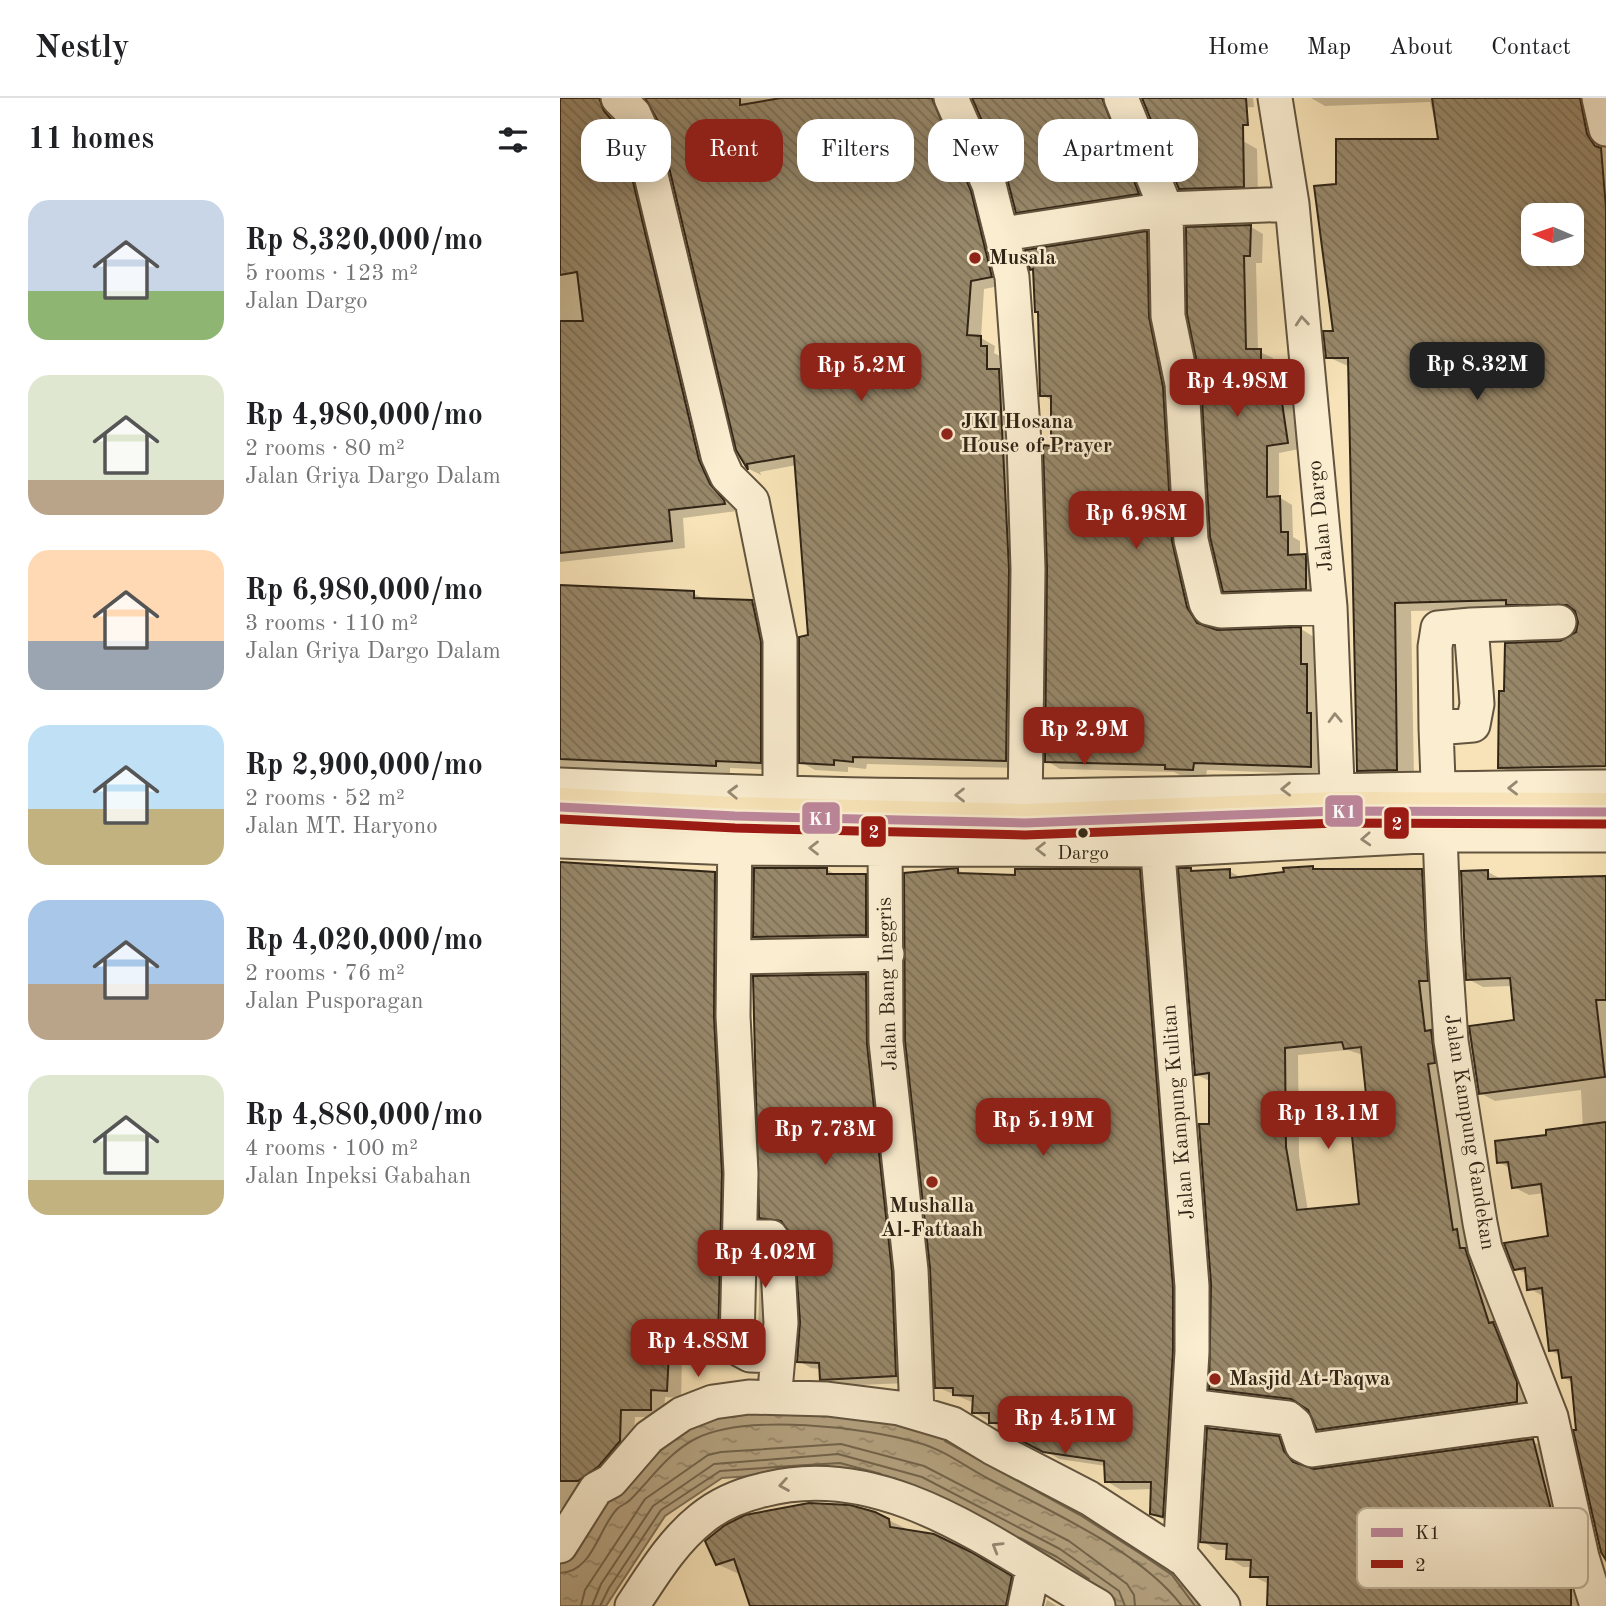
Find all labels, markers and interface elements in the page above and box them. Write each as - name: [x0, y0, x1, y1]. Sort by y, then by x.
- text: Nestly: [35, 32, 129, 65]
- text: Home: [1208, 36, 1269, 60]
- text: Map: [1307, 36, 1351, 60]
- text: About: [1389, 36, 1453, 60]
- text: Contact: [1491, 36, 1571, 60]
- chip: Buy: [581, 119, 671, 182]
- chip: Rent: [685, 119, 783, 182]
- chip: Filters: [797, 119, 914, 182]
- chip: New: [928, 119, 1024, 182]
- chip: Apartment: [1038, 119, 1198, 182]
- icon: filters: [494, 121, 532, 159]
- text: 11 homes: [28, 125, 154, 155]
- north arrow: [1521, 203, 1584, 266]
- map controls: [1521, 203, 1584, 266]
- text: Rp 8,320,000/mo: [245, 226, 483, 256]
- icon: home: [84, 228, 168, 312]
- place label: Musala: [989, 248, 1056, 269]
- marker: Musala: [967, 250, 983, 266]
- text: 5 rooms · 123 m²: [245, 262, 418, 285]
- text: Jalan Dargo: [245, 290, 368, 313]
- one-way arrow: [1295, 315, 1310, 327]
- pin: Rp 8.32M: [1405, 342, 1549, 402]
- pin: Rp 5.2M: [796, 344, 926, 403]
- text: Rp 8.32M: [1426, 353, 1528, 376]
- text: Rp 5.2M: [816, 354, 906, 377]
- pin: Rp 4.98M: [1165, 360, 1309, 419]
- text: Rp 4.98M: [1186, 370, 1288, 393]
- text: Rp 4,980,000/mo: [245, 401, 483, 431]
- icon: home: [84, 403, 168, 487]
- place label: JKI Hosana House of Prayer: [961, 412, 1112, 457]
- marker: JKI Hosana House of Prayer: [939, 426, 955, 442]
- text: 2 rooms · 80 m²: [245, 437, 405, 460]
- street label: Jalan Dargo: [1305, 459, 1337, 573]
- text: Jalan Griya Dargo Dalam: [245, 465, 501, 488]
- pin: Rp 6.98M: [1064, 491, 1208, 551]
- text: Rp 6.98M: [1085, 502, 1187, 525]
- text: Rp 6,980,000/mo: [245, 576, 483, 606]
- icon: home: [84, 578, 168, 662]
- text: 3 rooms · 110 m²: [245, 612, 418, 635]
- text: Jalan Griya Dargo Dalam: [245, 640, 501, 663]
- pin: Rp 2.9M: [1019, 708, 1149, 767]
- one-way arrow: [1327, 713, 1342, 724]
- text: Rp 2.9M: [1039, 718, 1129, 741]
- text: Rp 2,900,000/mo: [245, 751, 483, 781]
- icon: home: [84, 753, 168, 837]
- one-way arrow: [1508, 780, 1518, 796]
- one-way arrow: [1280, 782, 1291, 797]
- one-way arrow: [727, 785, 738, 800]
- text: 2 rooms · 52 m²: [245, 787, 405, 810]
- one-way arrow: [955, 787, 965, 803]
- line badge: K1: [1324, 794, 1364, 828]
- line badge: K1: [801, 801, 841, 835]
- text: K1: [1331, 804, 1357, 823]
- line badge: 2: [1383, 806, 1410, 840]
- text: K1: [808, 811, 834, 830]
- text: Jalan MT. Haryono: [245, 815, 438, 838]
- line badge: 2: [860, 815, 887, 848]
- text: 2: [1391, 816, 1403, 835]
- text: 2: [868, 824, 880, 843]
- marker: Dargo: [1076, 826, 1090, 840]
- one-way arrow: [1361, 832, 1372, 847]
- one-way arrow: [808, 841, 819, 856]
- one-way arrow: [1035, 841, 1046, 857]
- place label: Dargo: [1057, 845, 1109, 864]
- street label: Jalan Bang Inggris: [874, 897, 902, 1071]
- text: Rp 4,020,000/mo: [245, 926, 483, 956]
- icon: home: [84, 928, 168, 1012]
- text: 2 rooms · 76 m²: [245, 962, 405, 985]
- text: Jalan Pusporagan: [245, 990, 423, 1013]
- street label: Jalan Kampung Kulitan: [1159, 1003, 1199, 1221]
- street label: Jalan Kampung Gandekan: [1440, 1012, 1498, 1252]
- pin: Rp 13.1M: [1256, 1091, 1400, 1151]
- pin: Rp 5.19M: [971, 1098, 1115, 1158]
- text: Rp 4,880,000/mo: [245, 1101, 483, 1131]
- text: Rp 13.1M: [1277, 1102, 1379, 1125]
- icon: home: [84, 1103, 168, 1187]
- pin: Rp 7.73M: [753, 1108, 897, 1167]
- text: Rp 5.19M: [992, 1109, 1094, 1132]
- text: Rp 7.73M: [774, 1118, 876, 1141]
- text: 4 rooms · 100 m²: [245, 1137, 418, 1160]
- text: Jalan Inpeksi Gabahan: [245, 1165, 471, 1188]
- marker: Mushalla Al-Fattaah: [924, 1174, 940, 1190]
- place label: Mushalla Al-Fattaah: [881, 1196, 983, 1241]
- pin: Rp 4.02M: [693, 1230, 837, 1290]
- text: Rp 4.02M: [714, 1241, 816, 1264]
- pin: Rp 4.88M: [626, 1320, 770, 1379]
- text: Rp 4.88M: [647, 1330, 749, 1353]
- place label: Masjid At-Taqwa: [1229, 1369, 1391, 1390]
- marker: Masjid At-Taqwa: [1207, 1371, 1223, 1387]
- pin: Rp 4.51M: [993, 1396, 1137, 1456]
- text: Rp 4.51M: [1014, 1407, 1116, 1430]
- one-way arrow: [778, 1477, 790, 1492]
- legend: [1357, 1508, 1588, 1588]
- text: K1: [1415, 1525, 1440, 1544]
- one-way arrow: [991, 1542, 1004, 1555]
- text: 2: [1415, 1557, 1426, 1576]

